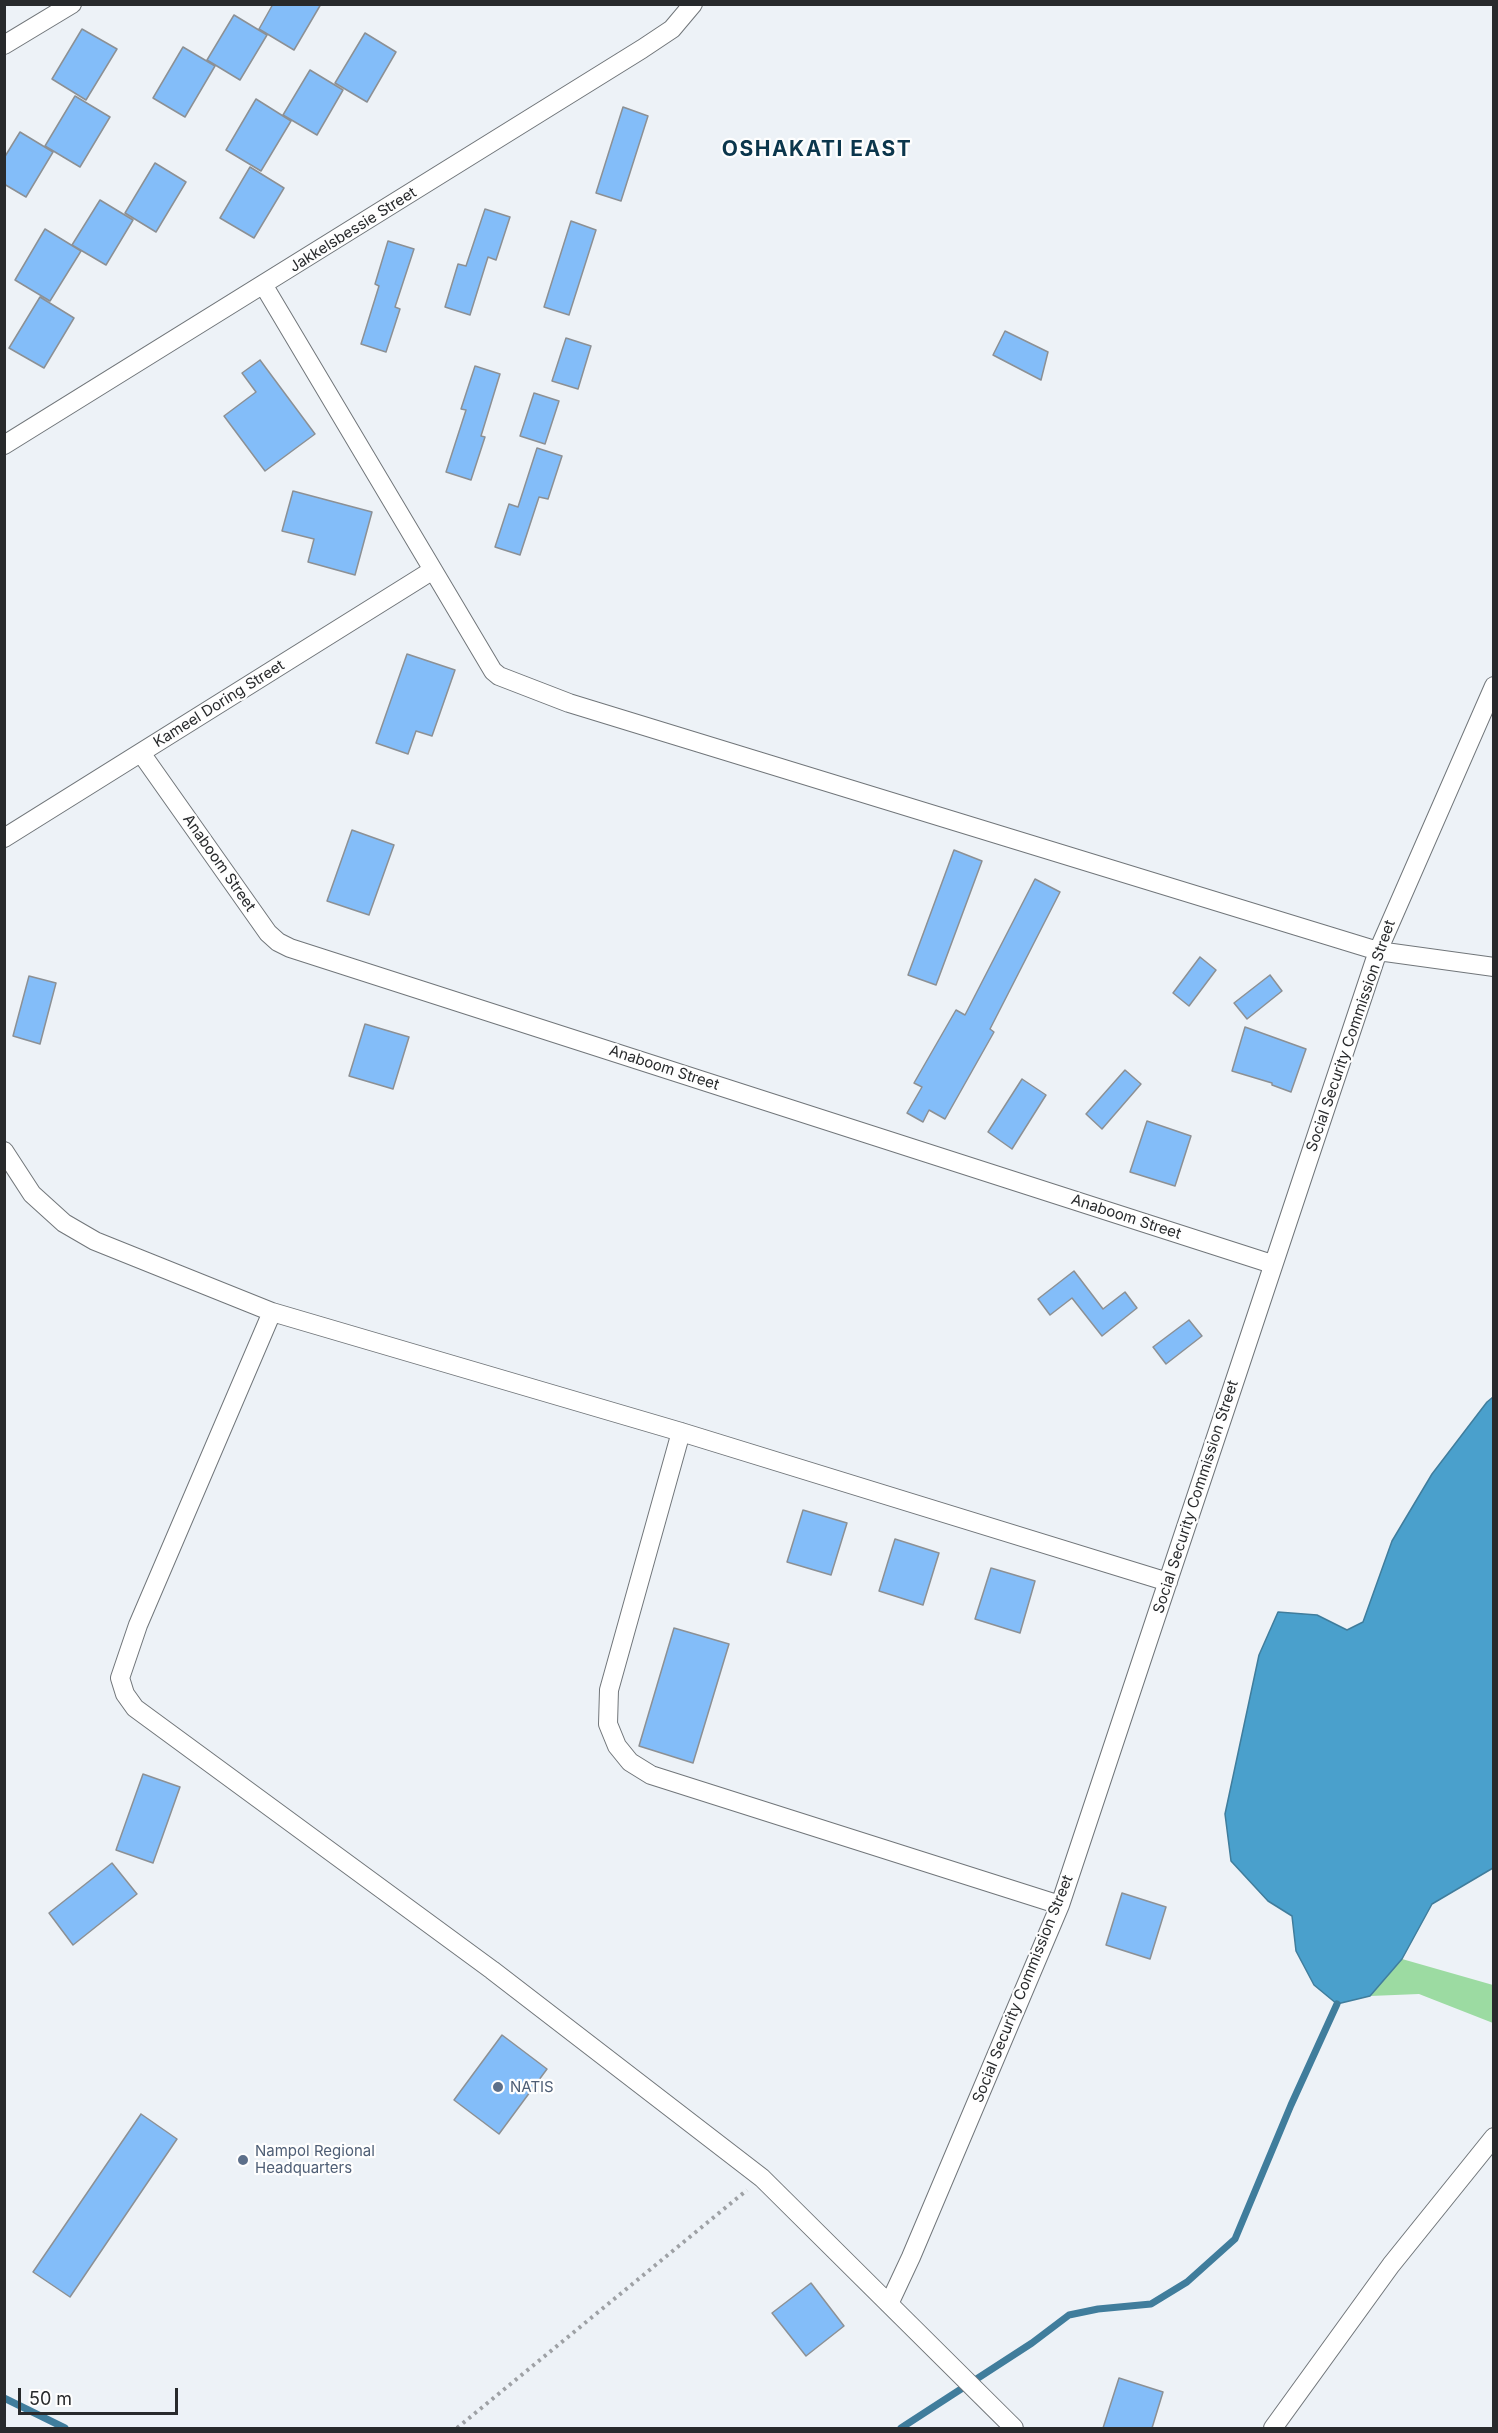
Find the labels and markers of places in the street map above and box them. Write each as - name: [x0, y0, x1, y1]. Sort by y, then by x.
- place label: NATIS: [510, 2078, 554, 2096]
- marker: NATIS: [491, 2080, 505, 2094]
- place label: Nampol Regional Headquarters: [255, 2142, 375, 2177]
- marker: Nampol Regional Headquarters: [236, 2153, 250, 2167]

